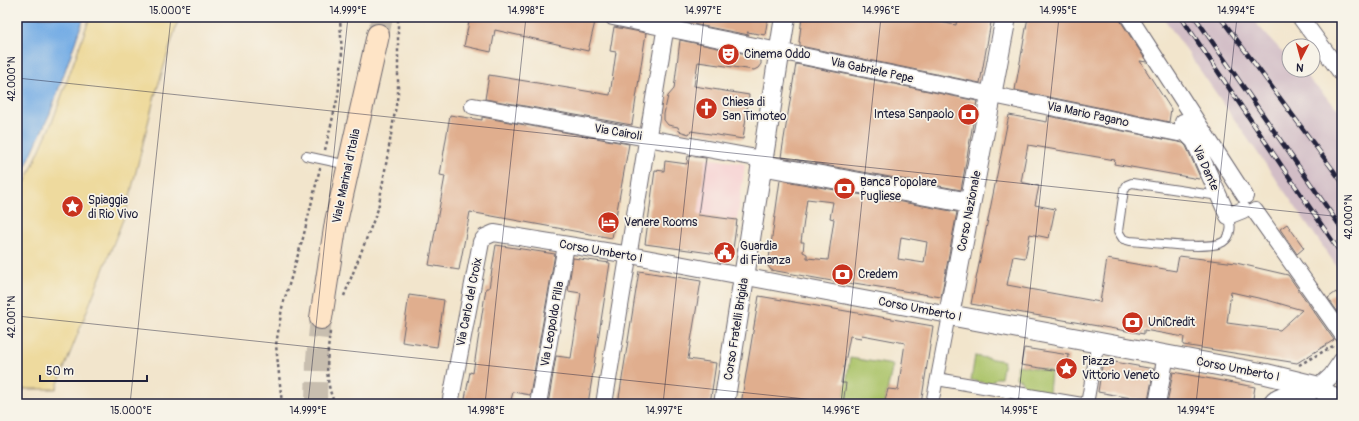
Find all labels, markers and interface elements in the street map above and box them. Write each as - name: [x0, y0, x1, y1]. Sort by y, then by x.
- text: 15.000°E: [149, 5, 191, 17]
- text: 14.999°E: [330, 5, 366, 17]
- text: 14.998°E: [508, 5, 544, 17]
- text: 14.997°E: [684, 5, 722, 17]
- text: 14.996°E: [862, 5, 900, 17]
- text: 14.995°E: [1039, 5, 1077, 17]
- text: 14.994°E: [1217, 5, 1255, 17]
- north arrow: [1281, 38, 1321, 78]
- theatre icon: Cinema Oddo: [716, 41, 742, 67]
- place label: Cinema Oddo: [744, 47, 811, 62]
- street label: Via Gabriele Pepe: [829, 54, 915, 87]
- text: 42.000°N: [6, 56, 18, 102]
- text: N: [1295, 61, 1304, 74]
- place label: Chiesa di San Timoteo: [722, 95, 787, 124]
- church icon: Chiesa di San Timoteo: [693, 96, 719, 122]
- street label: Via Mario Pagano: [1045, 98, 1131, 131]
- bank icon: Intesa Sanpaolo: [956, 101, 982, 127]
- place label: Intesa Sanpaolo: [874, 107, 955, 122]
- street label: Via Cairoli: [593, 121, 643, 144]
- street label: Viale Marinai d'Italia: [329, 127, 364, 225]
- street label: Via Dante: [1189, 143, 1222, 193]
- street label: Corso Nazionale: [954, 169, 985, 253]
- place label: Banca Popolare Pugliese: [860, 175, 937, 204]
- bank icon: Banca Popolare Pugliese: [832, 176, 858, 202]
- place label: Spiaggia di Rio Vivo: [88, 193, 139, 222]
- place icon: Spiaggia di Rio Vivo: [59, 194, 85, 220]
- text: 42.000°N: [1343, 194, 1355, 240]
- hotel icon: Venere Rooms: [595, 209, 621, 235]
- place label: Venere Rooms: [624, 215, 698, 230]
- street label: Corso Umberto I: [558, 237, 644, 266]
- place label: Guardia di Finanza: [740, 239, 791, 268]
- public building icon: Guardia di Finanza: [711, 240, 737, 266]
- street label: Via Carlo del Croix: [454, 256, 485, 348]
- bank icon: Credem: [829, 261, 855, 287]
- place label: Credem: [858, 267, 898, 282]
- street label: Corso Fratelli Brigida: [721, 276, 752, 381]
- street label: Via Leopoldo Pilla: [538, 280, 567, 368]
- street label: Corso Umberto I: [877, 294, 963, 325]
- text: 42.001°N: [6, 296, 18, 338]
- bank icon: UniCredit: [1120, 309, 1146, 335]
- place label: UniCredit: [1148, 315, 1195, 330]
- place label: Piazza Vittorio Veneto: [1082, 354, 1160, 383]
- street label: Corso Umberto I: [1195, 354, 1281, 385]
- place icon: Piazza Vittorio Veneto: [1053, 355, 1079, 381]
- scale bar: [40, 357, 147, 383]
- text: 50 m: [46, 364, 74, 379]
- text: 15.000°E: [110, 405, 152, 417]
- text: 14.999°E: [290, 405, 326, 417]
- text: 14.998°E: [468, 405, 504, 417]
- text: 14.997°E: [645, 405, 683, 417]
- text: 14.996°E: [822, 405, 860, 417]
- text: 14.995°E: [1000, 405, 1038, 417]
- text: 14.994°E: [1177, 405, 1215, 417]

